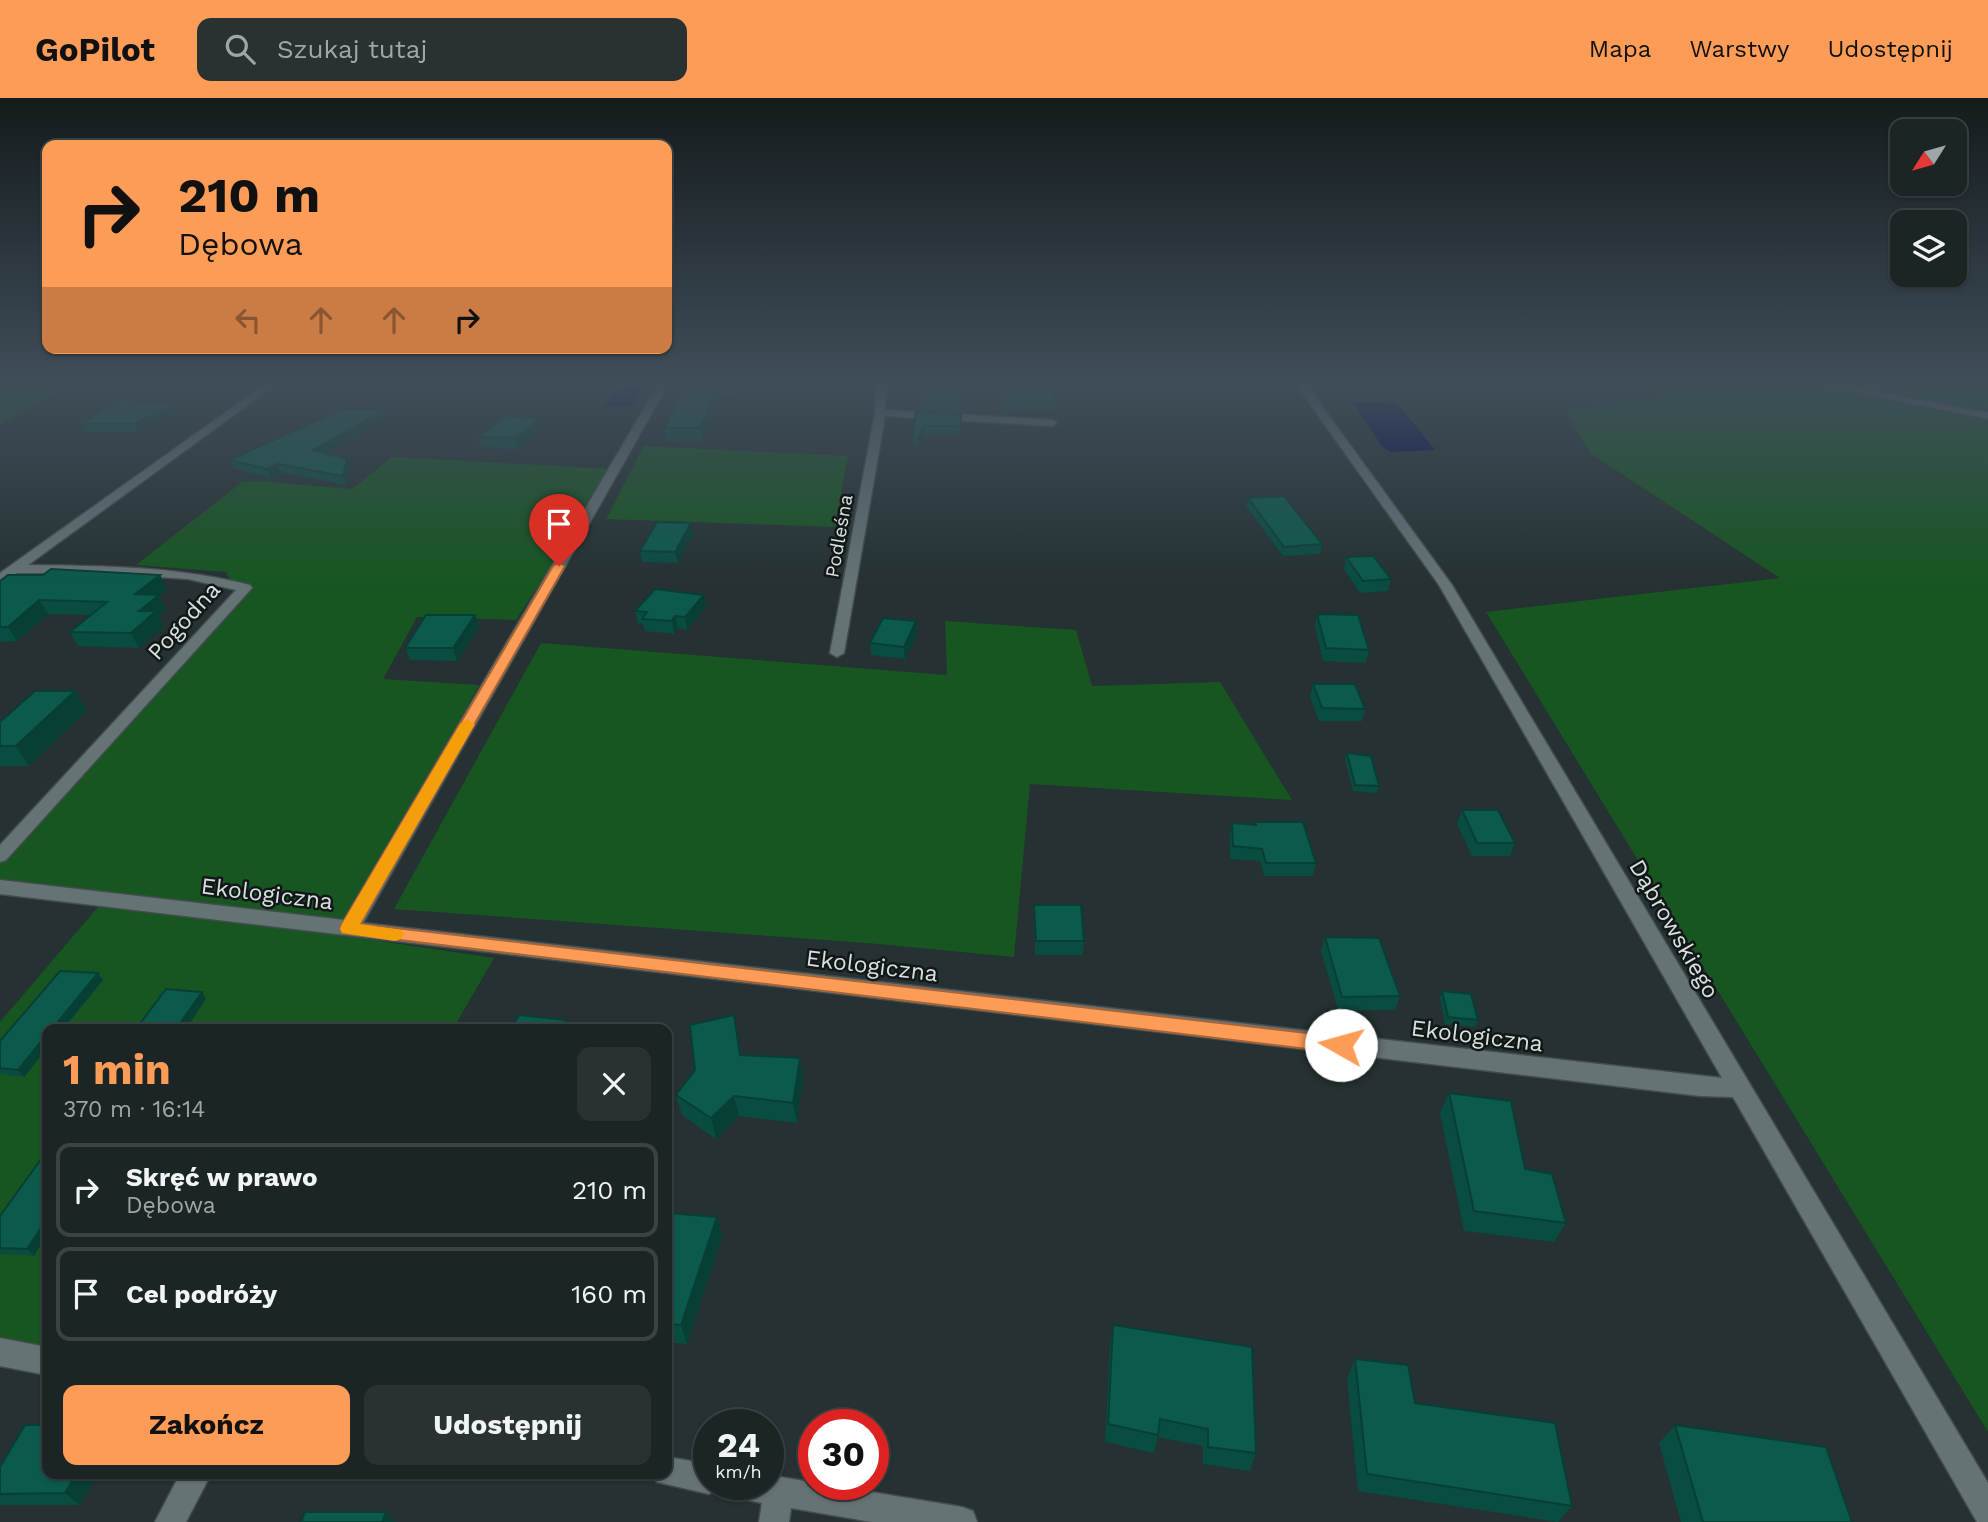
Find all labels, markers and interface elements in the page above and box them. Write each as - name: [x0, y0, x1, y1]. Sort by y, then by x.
- search box: [197, 18, 687, 81]
- text: GoPilot: [35, 30, 155, 69]
- icon: search: [221, 30, 259, 68]
- text: Szukaj tutaj: [277, 34, 427, 64]
- text: Mapa: [1589, 35, 1651, 63]
- text: Warstwy: [1689, 35, 1790, 63]
- text: Udostępnij: [1828, 35, 1953, 63]
- north arrow: [1890, 119, 1967, 196]
- map controls: [1890, 119, 1967, 287]
- text: 210 m: [178, 166, 320, 224]
- icon: right: [63, 168, 154, 259]
- button: layers: [1890, 210, 1967, 287]
- text: Dębowa: [178, 225, 303, 263]
- icon: left: [229, 301, 267, 339]
- icon: ahead: [302, 301, 340, 339]
- icon: ahead: [375, 301, 413, 339]
- icon: right: [448, 301, 486, 339]
- street label: Podleśna: [820, 492, 858, 579]
- pin: [529, 494, 589, 566]
- icon: arrive: [540, 505, 578, 543]
- street label: Pogodna: [142, 577, 226, 665]
- street label: Dąbrowskiego: [1623, 855, 1725, 1003]
- street label: Ekologiczna: [199, 873, 335, 915]
- street label: Ekologiczna: [804, 945, 940, 987]
- position arrow: [1304, 1008, 1378, 1082]
- street label: Ekologiczna: [1409, 1015, 1545, 1057]
- text: 1 min: [63, 1045, 171, 1094]
- button: close: [577, 1047, 651, 1121]
- text: 370 m · 16:14: [63, 1096, 205, 1123]
- text: Skręć w prawo: [126, 1162, 318, 1192]
- icon: right: [67, 1171, 105, 1209]
- text: 210 m: [572, 1175, 647, 1205]
- text: Dębowa: [126, 1192, 216, 1219]
- icon: arrive: [67, 1275, 105, 1313]
- text: Cel podróży: [126, 1279, 277, 1309]
- text: 160 m: [571, 1279, 647, 1309]
- button: Zakończ: [63, 1385, 350, 1465]
- button: Udostępnij: [364, 1385, 651, 1465]
- speed limit sign: 30: [798, 1409, 889, 1500]
- text: 24: [717, 1424, 760, 1466]
- text: km/h: [715, 1461, 762, 1482]

